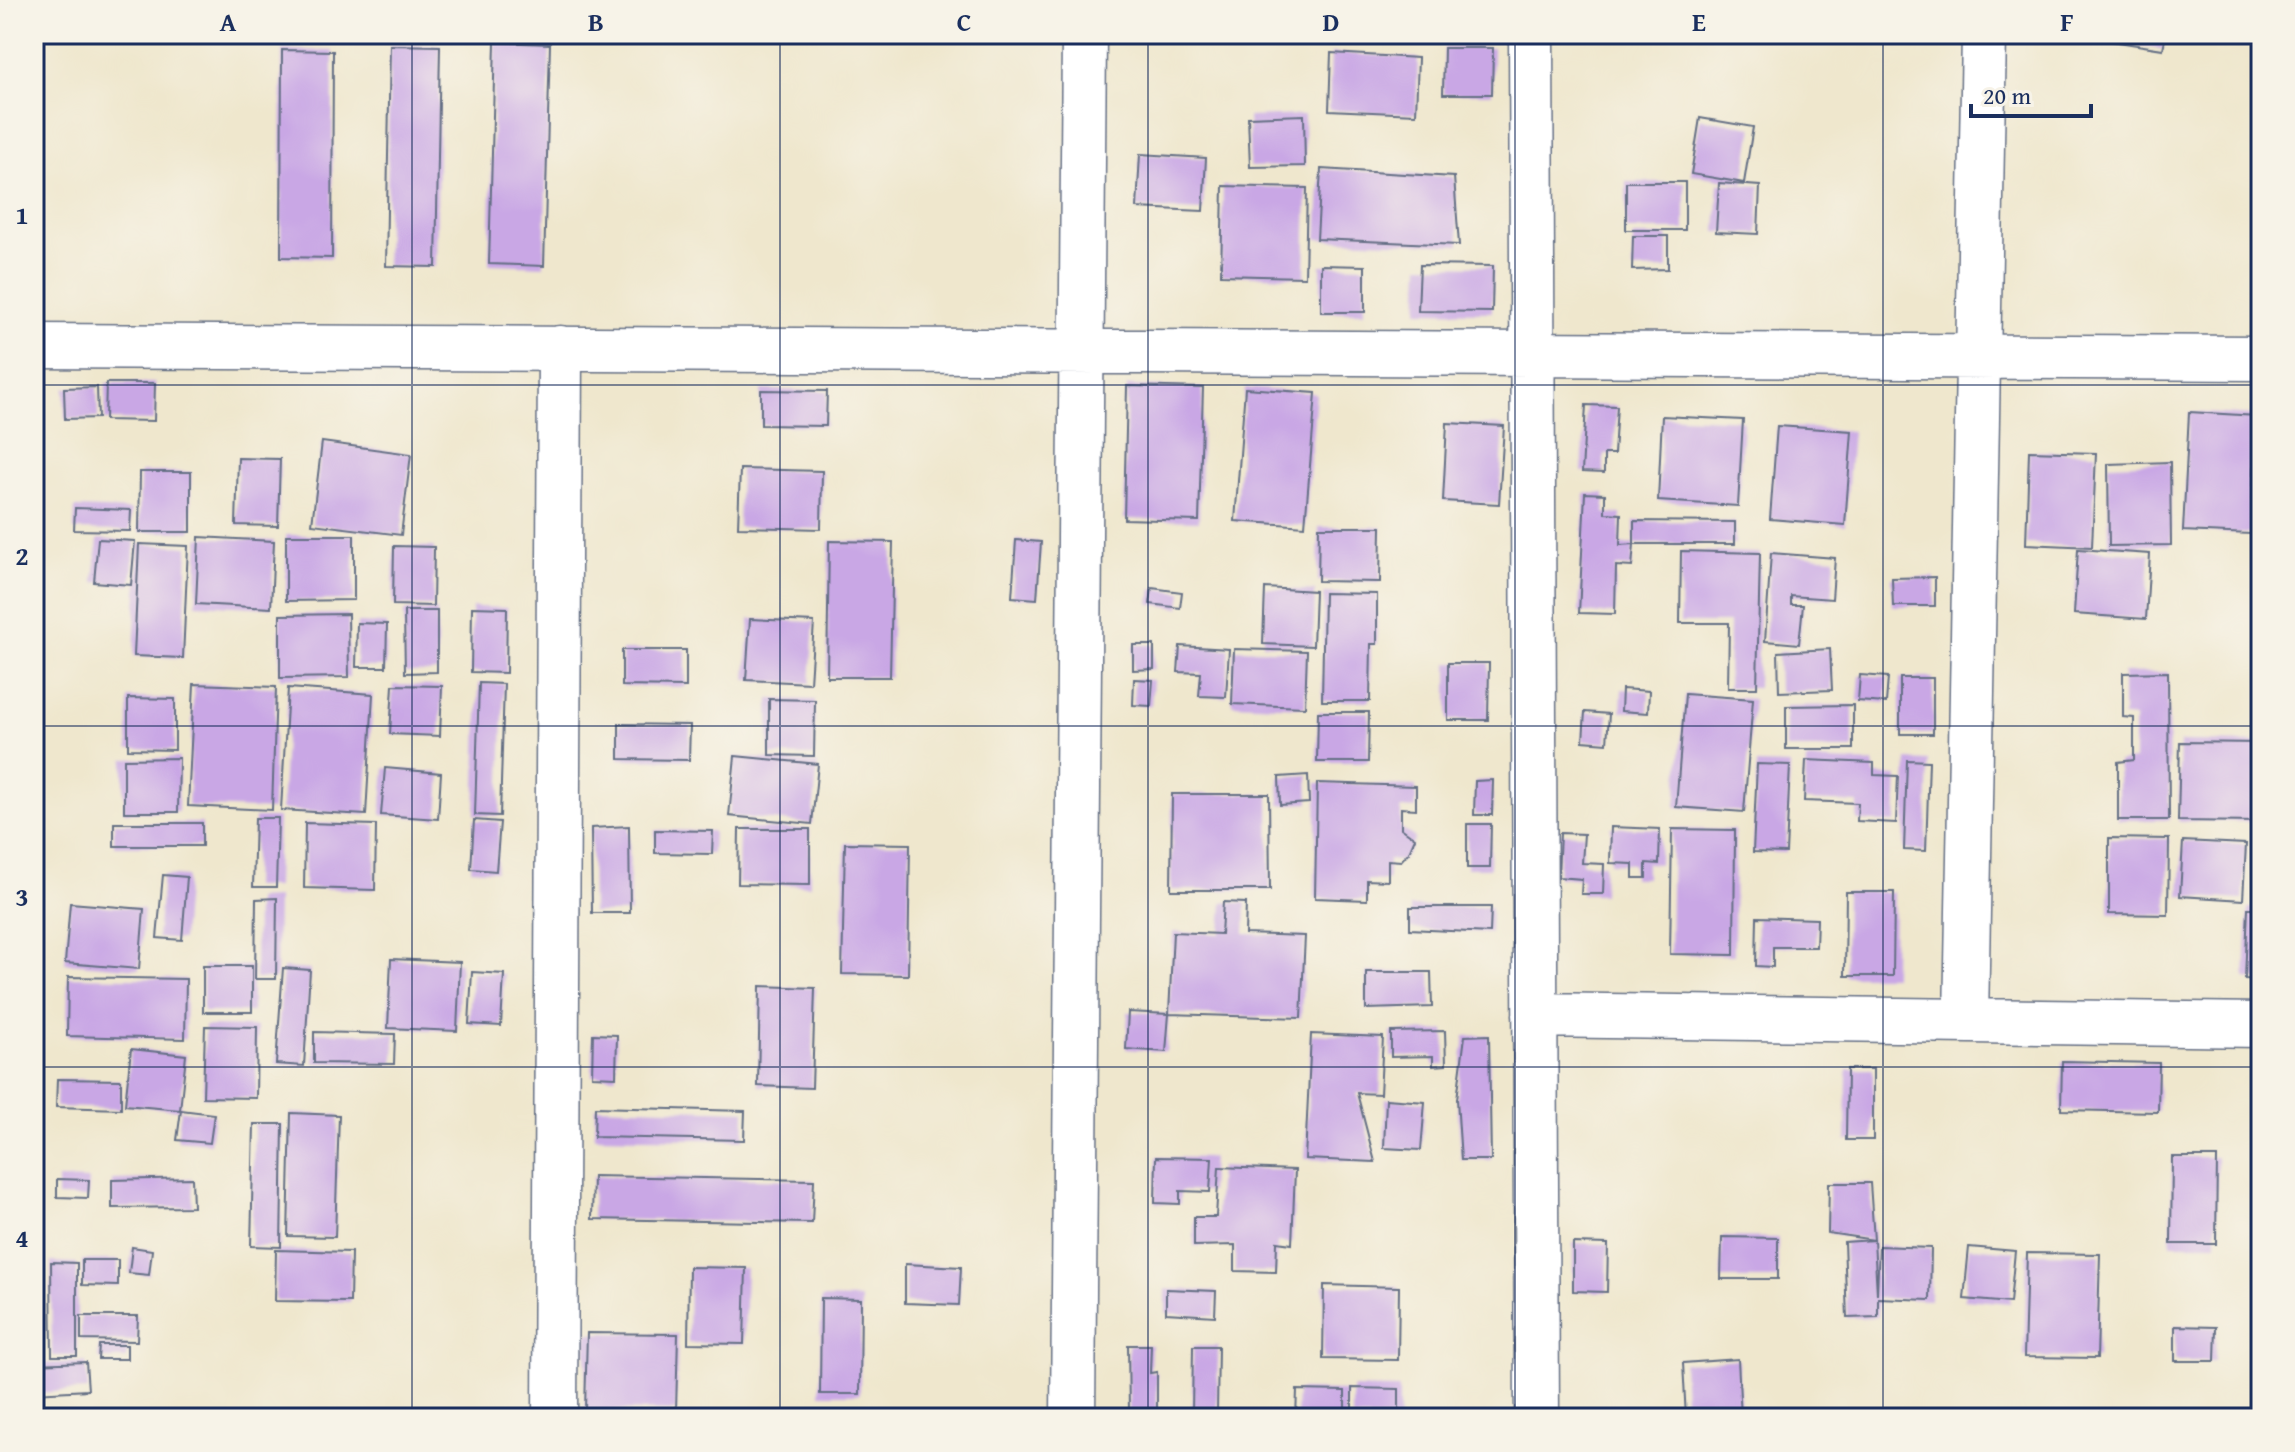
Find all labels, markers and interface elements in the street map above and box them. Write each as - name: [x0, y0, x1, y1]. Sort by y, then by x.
- text: A: [220, 2, 237, 41]
- text: B: [588, 2, 604, 41]
- text: C: [957, 2, 971, 41]
- text: D: [1323, 2, 1339, 41]
- text: E: [1692, 2, 1706, 41]
- text: F: [2060, 2, 2074, 41]
- scale bar: [1971, 68, 2091, 118]
- text: 20 m: [1983, 78, 2031, 113]
- text: 1: [15, 195, 29, 234]
- text: 2: [15, 536, 29, 575]
- text: 3: [15, 877, 29, 916]
- text: 4: [15, 1218, 29, 1257]

